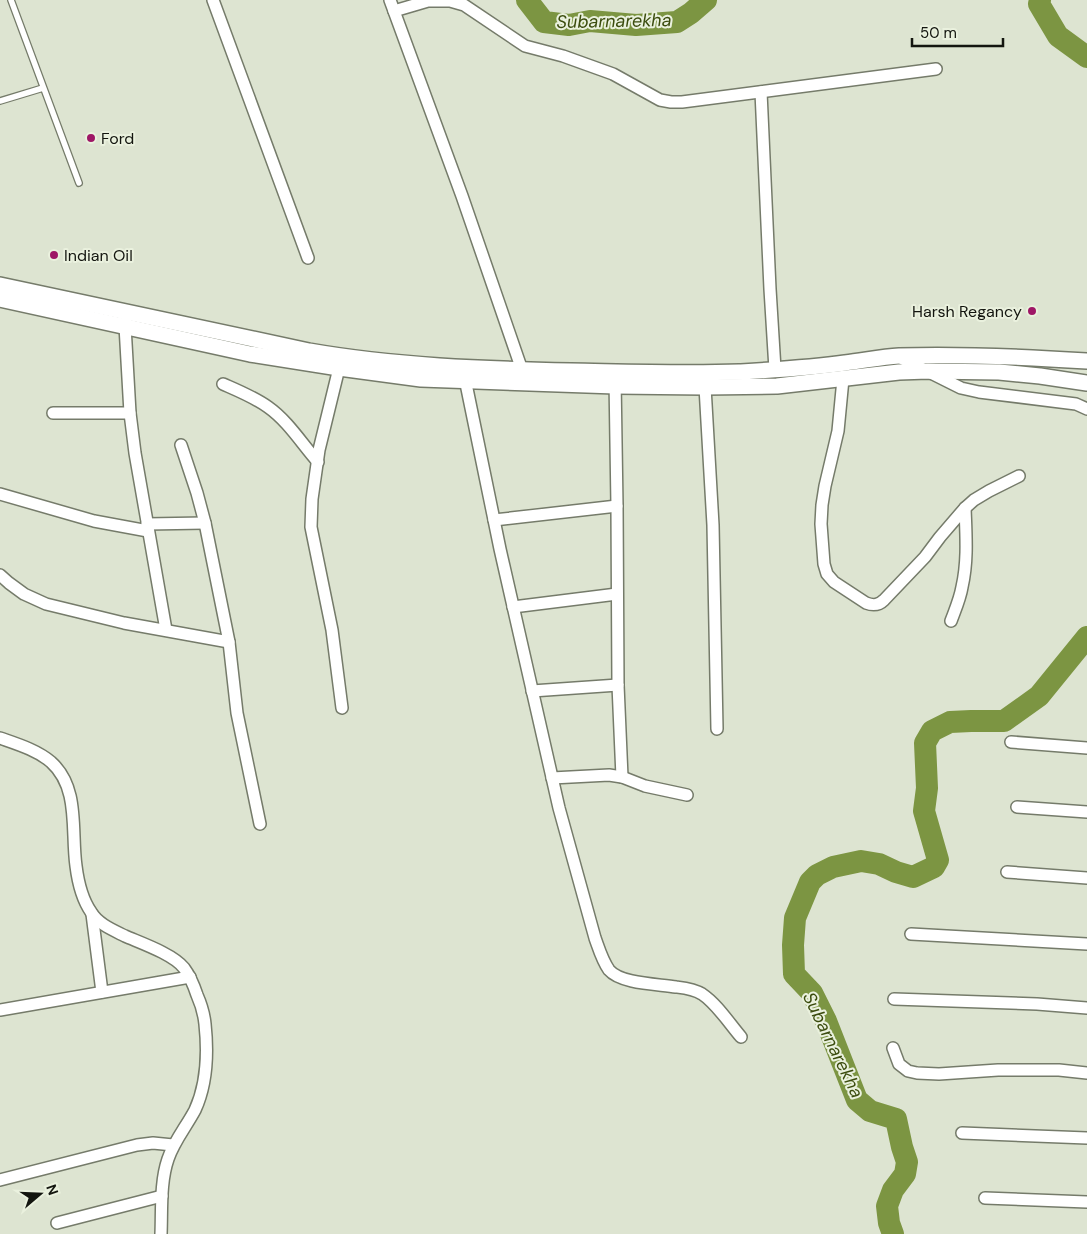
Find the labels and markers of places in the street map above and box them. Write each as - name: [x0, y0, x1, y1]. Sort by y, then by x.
- place label: Ford: [101, 128, 134, 149]
- marker: Ford: [85, 132, 97, 144]
- place label: Indian Oil: [64, 245, 133, 266]
- marker: Indian Oil: [48, 249, 60, 261]
- place label: Harsh Regancy: [912, 301, 1022, 322]
- marker: Harsh Regancy: [1026, 305, 1038, 317]

